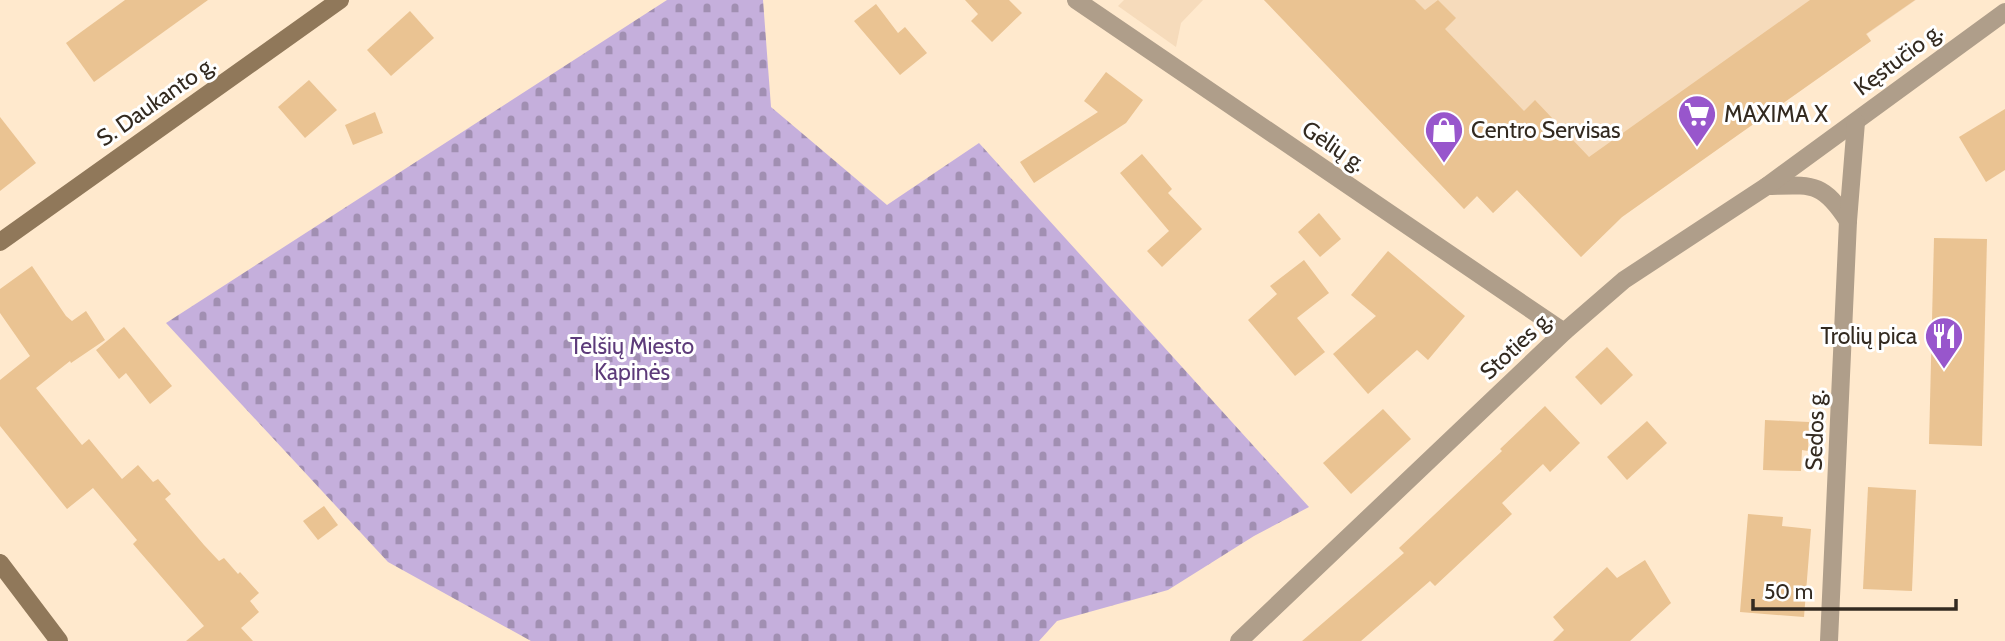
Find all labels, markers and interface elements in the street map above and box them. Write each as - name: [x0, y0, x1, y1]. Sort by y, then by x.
- street label: Kęstučio g.: [1848, 17, 1948, 101]
- street label: S. Daukanto g.: [91, 50, 221, 152]
- supermarket icon: MAXIMA X: [1676, 93, 1718, 148]
- place label: MAXIMA X: [1724, 100, 1828, 128]
- shop icon: Centro Servisas: [1423, 109, 1465, 164]
- street label: Gėlių g.: [1297, 115, 1371, 177]
- place label: Centro Servisas: [1471, 116, 1621, 144]
- street label: Stoties g.: [1474, 305, 1558, 385]
- restaurant icon: Trolių pica: [1923, 315, 1965, 370]
- place label: Trolių pica: [1820, 322, 1917, 350]
- park label: Telšių Miesto Kapinės: [570, 332, 694, 386]
- street label: Sedos g.: [1800, 389, 1830, 471]
- scale bar: [1753, 568, 1956, 612]
- text: 50 m: [1764, 579, 1813, 604]

